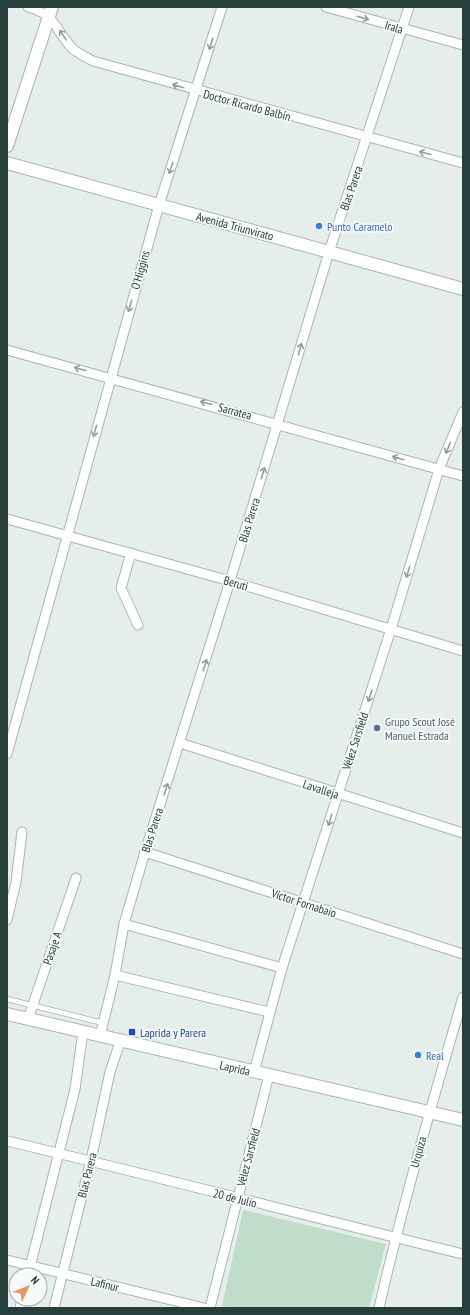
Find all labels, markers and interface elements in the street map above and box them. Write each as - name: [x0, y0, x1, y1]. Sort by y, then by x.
- one-way arrow: [357, 15, 370, 22]
- street label: Irala: [383, 17, 405, 37]
- one-way arrow: [59, 29, 67, 40]
- one-way arrow: [206, 38, 214, 50]
- one-way arrow: [172, 82, 185, 89]
- street label: Doctor Ricardo Balbín: [202, 86, 292, 124]
- one-way arrow: [419, 149, 432, 156]
- one-way arrow: [167, 161, 174, 174]
- street label: Blas Parera: [336, 164, 366, 212]
- street label: Avenida Triunvirato: [195, 208, 275, 244]
- place label: Punto Caramelo: [327, 219, 392, 234]
- marker: Punto Caramelo: [314, 221, 324, 231]
- street label: O'Higgins: [127, 249, 153, 291]
- one-way arrow: [126, 299, 133, 312]
- one-way arrow: [297, 343, 304, 356]
- one-way arrow: [74, 365, 87, 372]
- one-way arrow: [200, 399, 213, 407]
- street label: Sarratea: [217, 399, 254, 423]
- one-way arrow: [91, 425, 99, 438]
- one-way arrow: [444, 442, 451, 454]
- one-way arrow: [392, 454, 405, 461]
- one-way arrow: [260, 467, 267, 480]
- street label: Blas Parera: [235, 496, 263, 544]
- one-way arrow: [404, 565, 411, 578]
- street label: Beruti: [222, 572, 250, 594]
- one-way arrow: [201, 659, 209, 671]
- one-way arrow: [366, 689, 373, 702]
- street label: Vélez Sarsfield: [338, 710, 371, 773]
- place label: Grupo Scout José Manuel Estrada: [385, 714, 455, 743]
- marker: Grupo Scout José Manuel Estrada: [372, 723, 382, 733]
- street label: Lavalleja: [301, 776, 341, 802]
- one-way arrow: [162, 783, 170, 795]
- street label: Blas Parera: [138, 806, 166, 854]
- one-way arrow: [326, 813, 333, 826]
- street label: Víctor Fornabaio: [269, 885, 338, 921]
- street label: Pasaje A: [39, 929, 65, 967]
- place label: Laprida y Parera: [140, 1025, 206, 1040]
- marker: Laprida y Parera: [127, 1027, 137, 1037]
- place label: Real: [426, 1048, 444, 1063]
- marker: Real: [413, 1050, 423, 1060]
- street label: Laprida: [218, 1057, 252, 1079]
- street label: Vélez Sarsfield: [233, 1126, 263, 1189]
- street label: Urquiza: [407, 1135, 429, 1169]
- street label: Blas Parera: [74, 1151, 100, 1199]
- street label: 20 de Julio: [211, 1185, 259, 1211]
- north arrow: [8, 1267, 48, 1307]
- text: N: [28, 1273, 42, 1287]
- street label: Lafinur: [89, 1273, 121, 1295]

